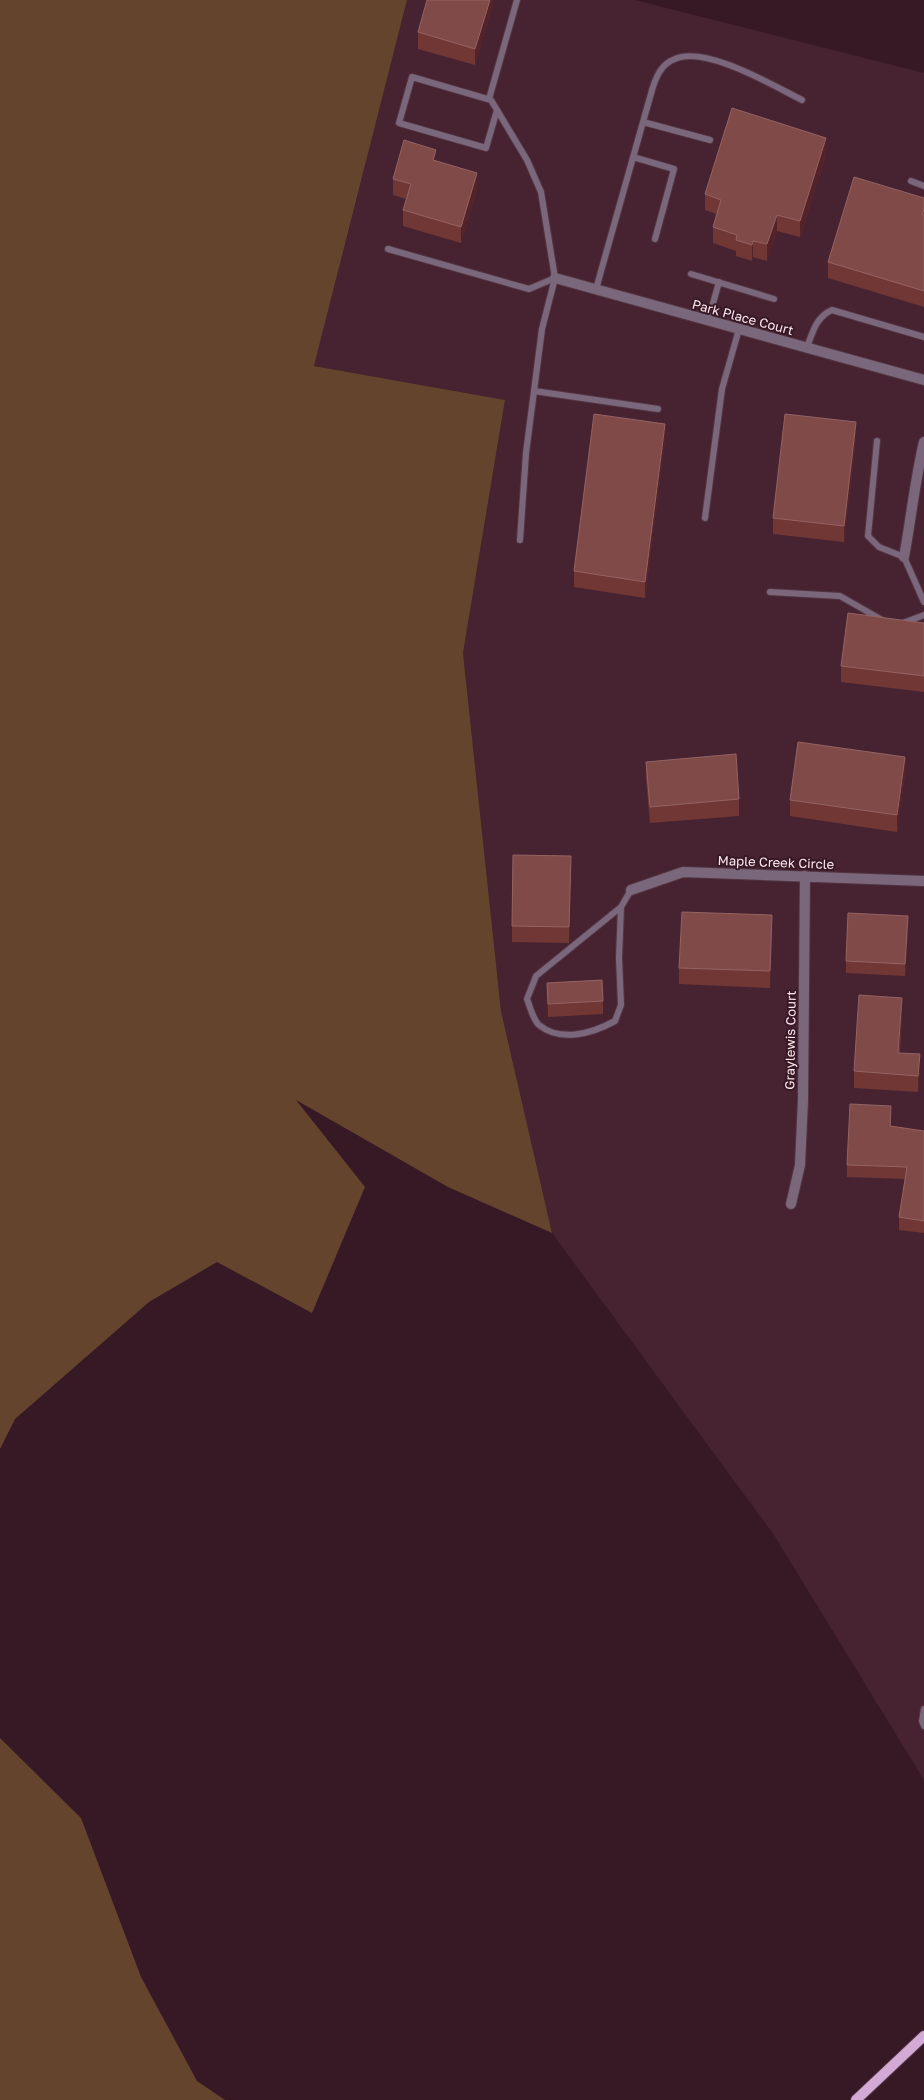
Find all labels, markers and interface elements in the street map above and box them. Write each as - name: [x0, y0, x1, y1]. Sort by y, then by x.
- street label: Park Place Court: [691, 296, 795, 338]
- street label: Maple Creek Circle: [717, 852, 835, 872]
- street label: Graylewis Court: [781, 990, 799, 1090]

